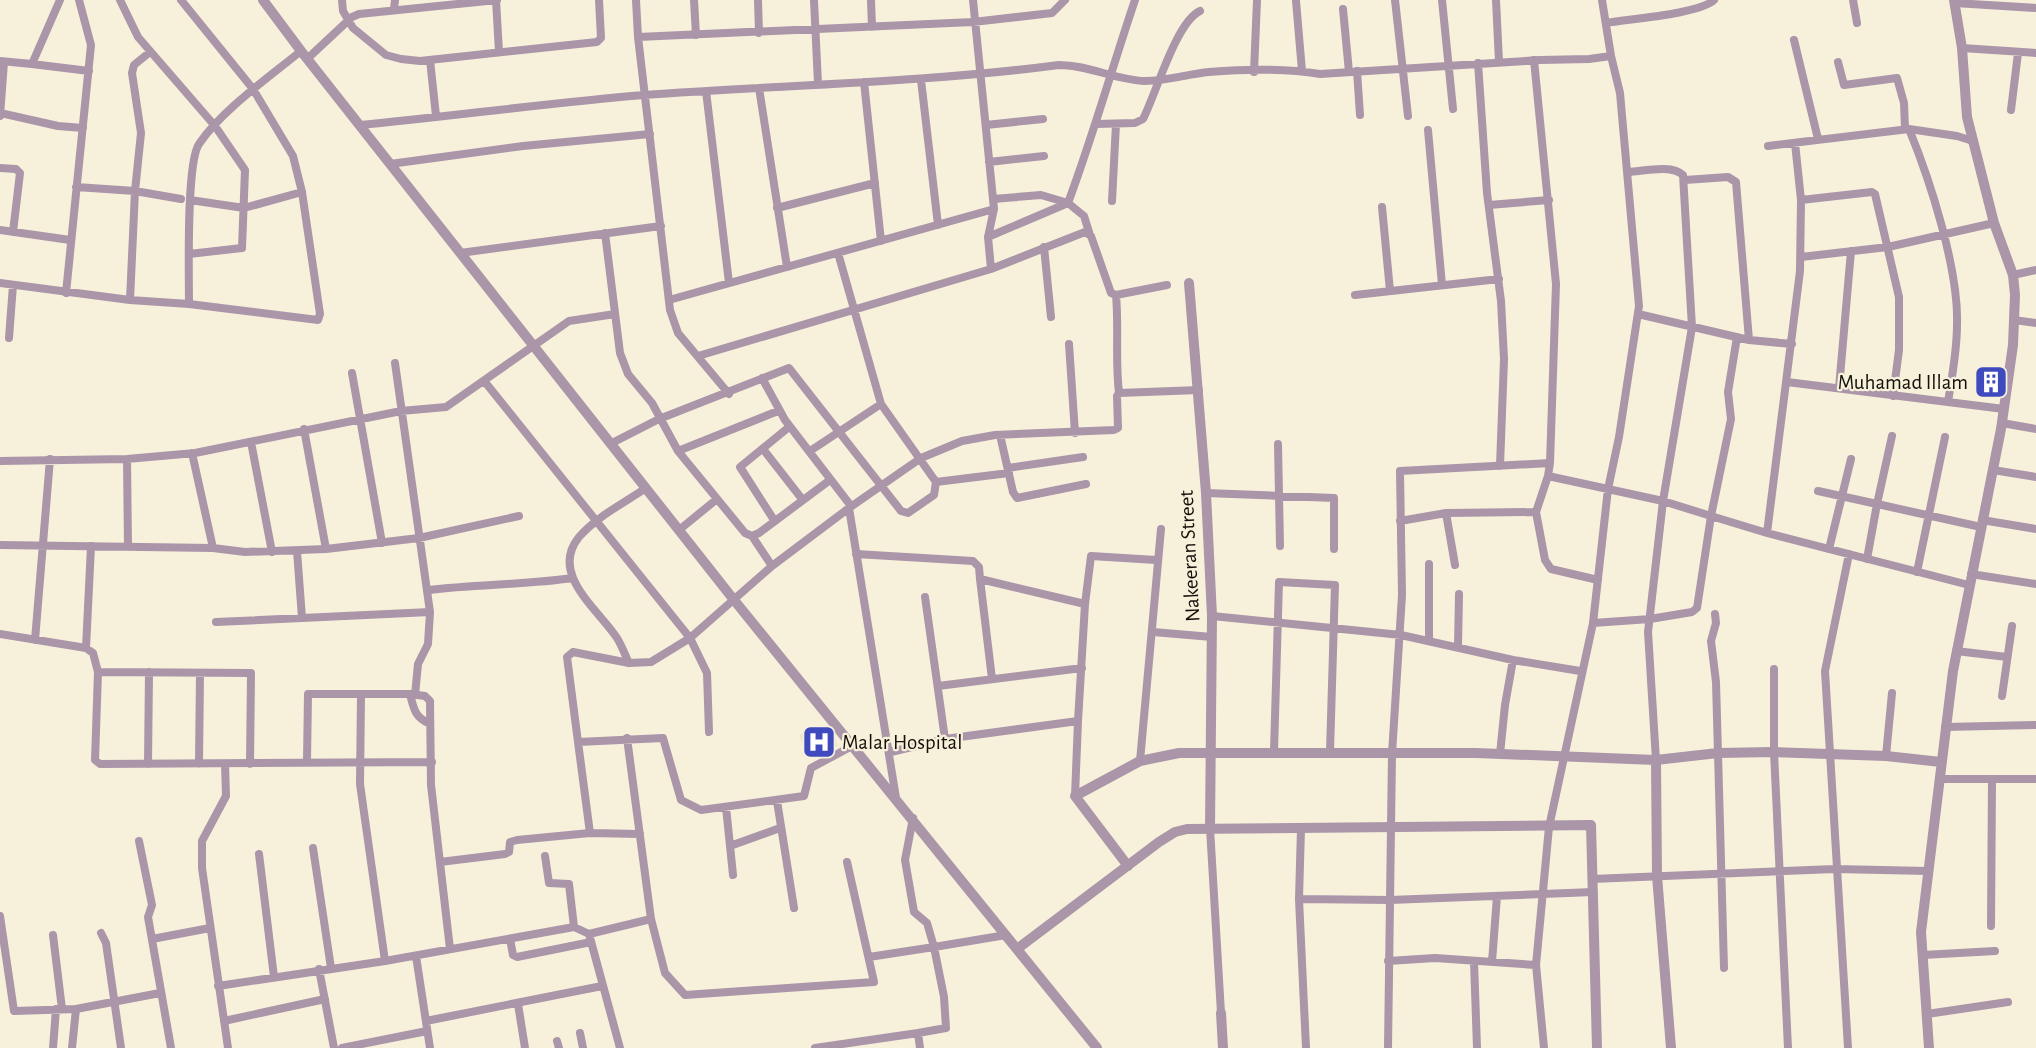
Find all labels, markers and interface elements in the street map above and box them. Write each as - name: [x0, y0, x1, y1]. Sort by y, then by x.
- building icon: Muhamad Illam: [1973, 364, 2009, 400]
- place label: Muhamad Illam: [1838, 372, 1968, 393]
- street label: Nakeeran Street: [1176, 489, 1203, 622]
- hospital icon: Malar Hospital: [801, 724, 837, 760]
- place label: Malar Hospital: [842, 732, 962, 753]

